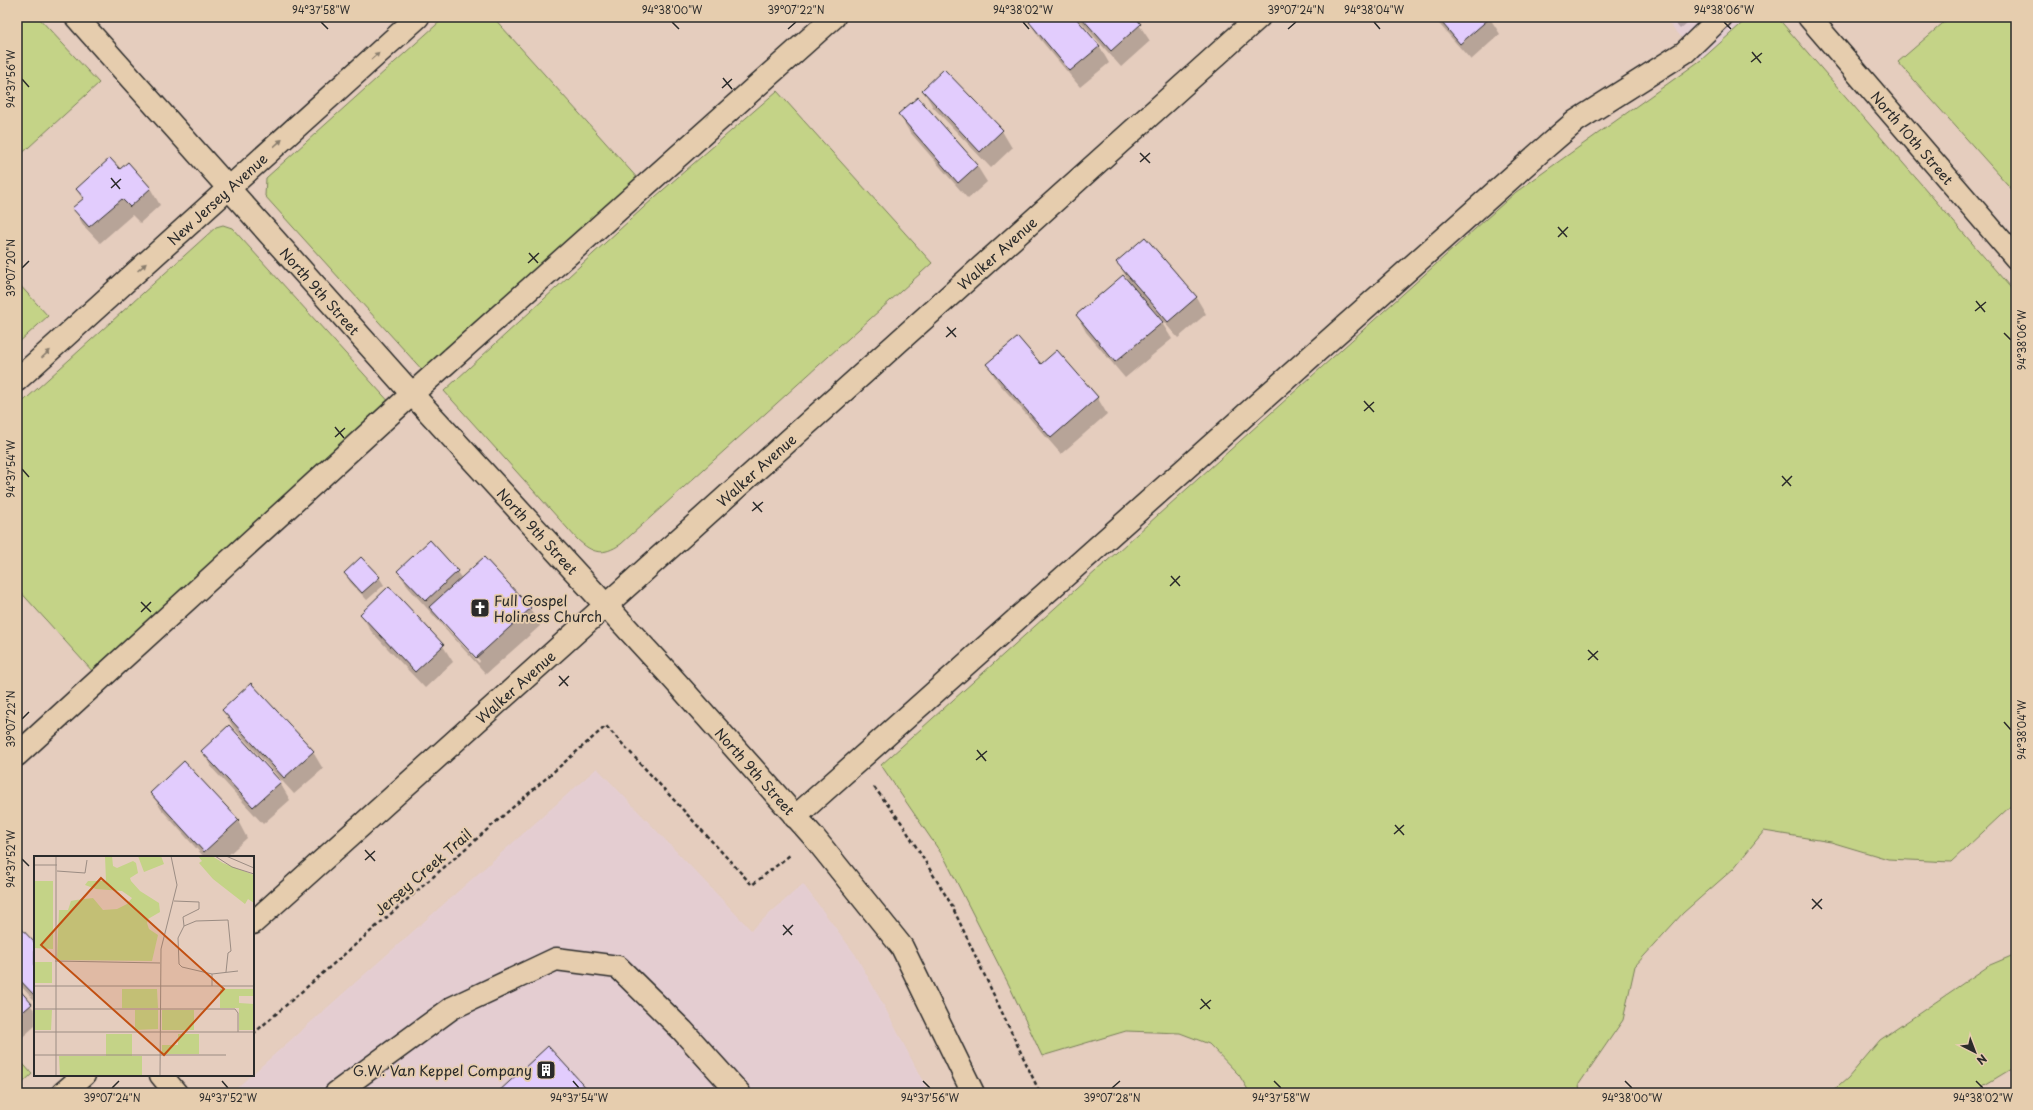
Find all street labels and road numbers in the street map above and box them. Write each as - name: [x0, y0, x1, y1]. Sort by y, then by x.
- street label: North 10th Street: [1866, 86, 1959, 189]
- street label: New Jersey Avenue: [162, 148, 272, 250]
- street label: Walker Avenue: [953, 212, 1041, 294]
- street label: North 9th Street: [275, 243, 365, 340]
- street label: Walker Avenue: [712, 428, 801, 511]
- street label: North 9th Street: [492, 483, 583, 579]
- street label: Walker Avenue: [471, 645, 560, 728]
- street label: North 9th Street: [710, 723, 800, 820]
- street label: Jersey Creek Trail: [370, 824, 476, 920]

